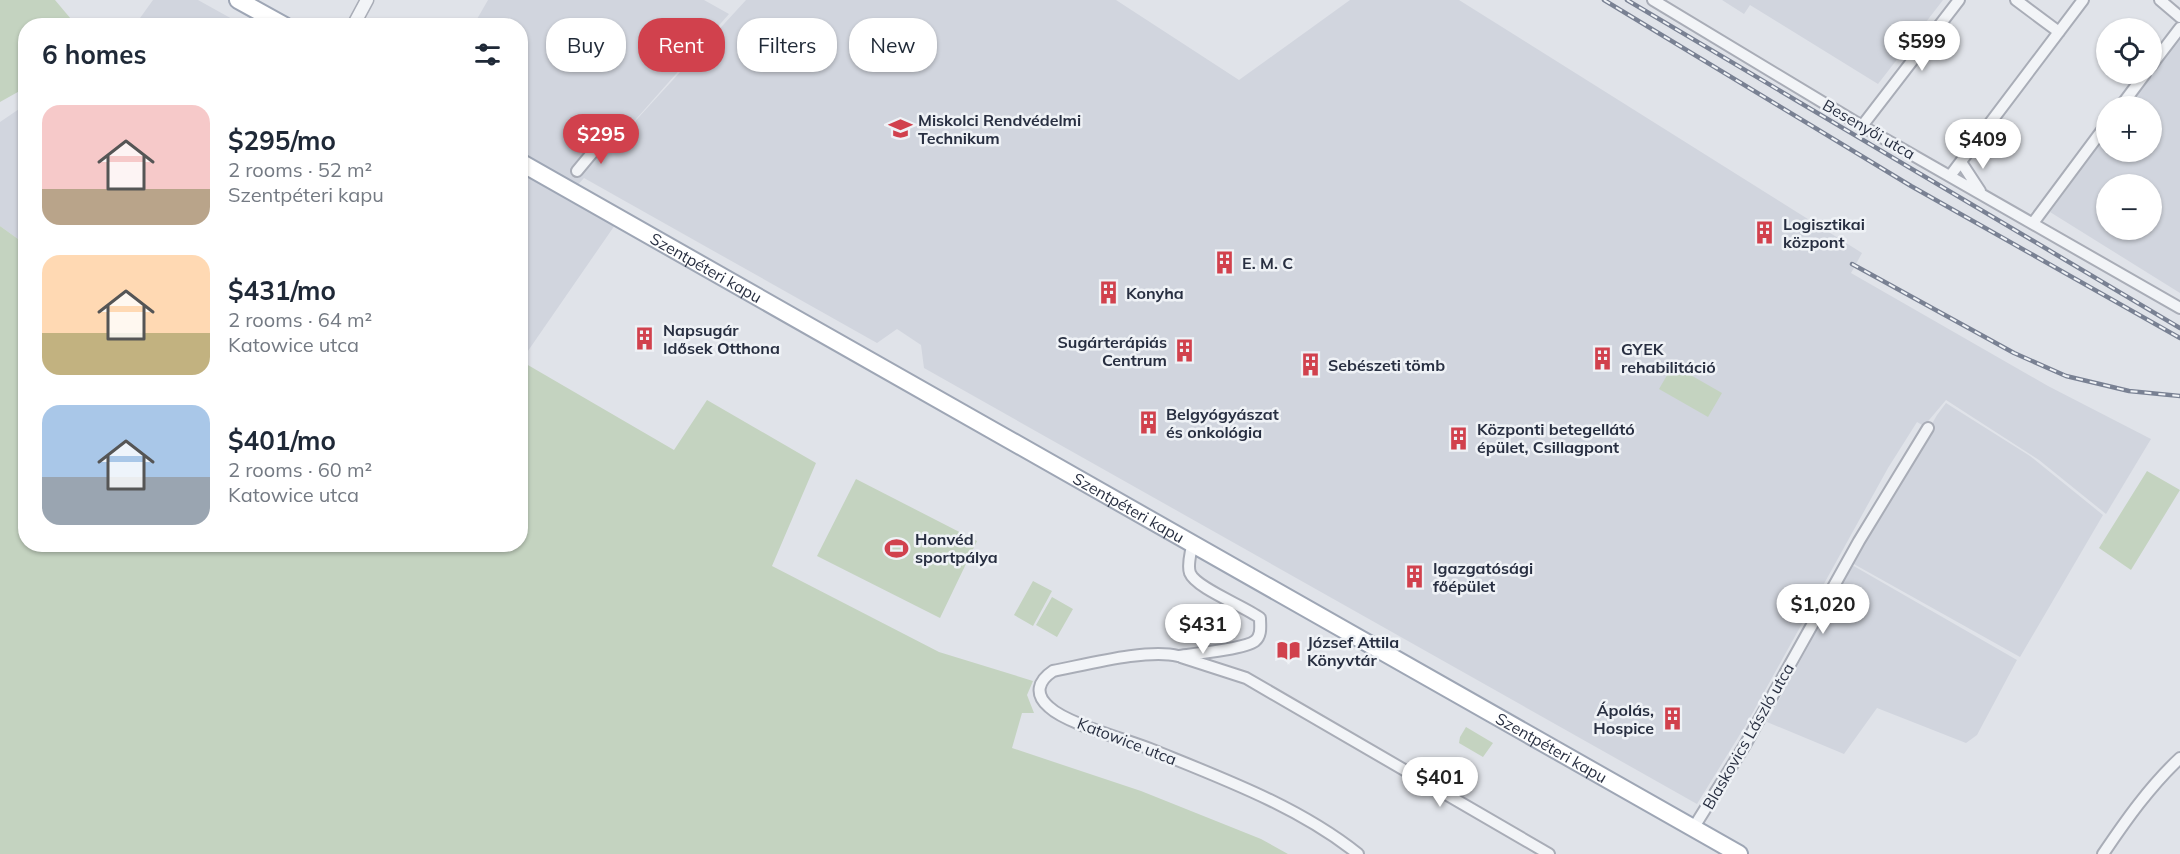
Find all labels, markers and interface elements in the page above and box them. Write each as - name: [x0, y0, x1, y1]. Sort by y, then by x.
- chip: Buy: [546, 18, 626, 72]
- chip: Rent: [638, 18, 725, 72]
- chip: Filters: [737, 18, 837, 72]
- chip: New: [849, 18, 937, 72]
- map controls: [2096, 18, 2162, 240]
- button: locate: [2096, 18, 2162, 84]
- pin: $599: [1886, 21, 1958, 72]
- text: $599: [1898, 28, 1946, 53]
- text: 6 homes: [42, 38, 146, 71]
- icon: filters: [471, 38, 504, 71]
- street label: Besenyői utca: [1819, 95, 1919, 163]
- button: +: [2096, 96, 2162, 162]
- place label: Miskolci Rendvédelmi Technikum: [918, 110, 1081, 148]
- pin: $295: [565, 114, 637, 165]
- school or university icon: Miskolci Rendvédelmi Technikum: [887, 116, 913, 142]
- pin: $409: [1947, 119, 2019, 170]
- text: $295: [577, 121, 625, 146]
- text: $295/mo: [228, 124, 336, 157]
- text: $409: [1959, 126, 2007, 151]
- icon: home: [90, 129, 162, 201]
- text: 2 rooms · 52 m²: [228, 157, 372, 182]
- button: −: [2096, 174, 2162, 240]
- text: Szentpéteri kapu: [228, 182, 384, 207]
- place label: Logisztikai központ: [1783, 214, 1865, 252]
- building icon: Logisztikai központ: [1752, 220, 1778, 246]
- street label: Szentpéteri kapu: [647, 228, 765, 307]
- building icon: E. M. C: [1211, 250, 1237, 276]
- place label: E. M. C: [1242, 253, 1293, 273]
- text: $431/mo: [228, 274, 336, 307]
- icon: home: [90, 279, 162, 351]
- building icon: Konyha: [1095, 280, 1121, 306]
- place label: Konyha: [1126, 283, 1184, 303]
- text: 2 rooms · 64 m²: [228, 307, 372, 332]
- place label: Napsugár Idősek Otthona: [663, 320, 780, 358]
- building icon: Napsugár Idősek Otthona: [632, 326, 658, 352]
- text: Katowice utca: [228, 332, 359, 357]
- place label: Sugárterápiás Centrum: [1058, 332, 1167, 370]
- building icon: Sugárterápiás Centrum: [1172, 338, 1198, 364]
- place label: GYEK rehabilitáció: [1621, 339, 1716, 377]
- building icon: GYEK rehabilitáció: [1590, 345, 1616, 371]
- building icon: Sebészeti tömb: [1297, 352, 1323, 378]
- place label: Sebészeti tömb: [1328, 355, 1445, 375]
- place label: Belgyógyászat és onkológia: [1166, 404, 1279, 442]
- building icon: Belgyógyászat és onkológia: [1135, 410, 1161, 436]
- place label: Központi betegellátó épület, Csillagpont: [1477, 419, 1635, 457]
- text: $401/mo: [228, 424, 336, 457]
- building icon: Központi betegellátó épület, Csillagpont: [1446, 425, 1472, 451]
- icon: home: [90, 429, 162, 501]
- text: 2 rooms · 60 m²: [228, 457, 372, 482]
- street label: Szentpéteri kapu: [1070, 468, 1188, 547]
- text: Katowice utca: [228, 482, 359, 507]
- place label: Honvéd sportpálya: [915, 529, 998, 567]
- sports icon: Honvéd sportpálya: [884, 535, 910, 561]
- place label: Igazgatósági főépület: [1433, 558, 1533, 596]
- building icon: Igazgatósági főépület: [1402, 564, 1428, 590]
- pin: $1,020: [1774, 584, 1872, 635]
- text: $1,020: [1791, 591, 1855, 616]
- pin: $431: [1167, 604, 1239, 655]
- text: $431: [1179, 611, 1227, 636]
- place label: József Attila Könyvtár: [1307, 632, 1399, 670]
- library icon: József Attila Könyvtár: [1276, 638, 1302, 664]
- street label: Blaskovics László utca: [1698, 659, 1798, 813]
- place label: Ápolás, Hospice: [1593, 700, 1654, 738]
- building icon: Ápolás, Hospice: [1659, 706, 1685, 732]
- street label: Szentpéteri kapu: [1492, 708, 1611, 787]
- street label: Katowice utca: [1074, 713, 1180, 769]
- pin: $401: [1404, 757, 1476, 808]
- text: $401: [1416, 764, 1464, 789]

